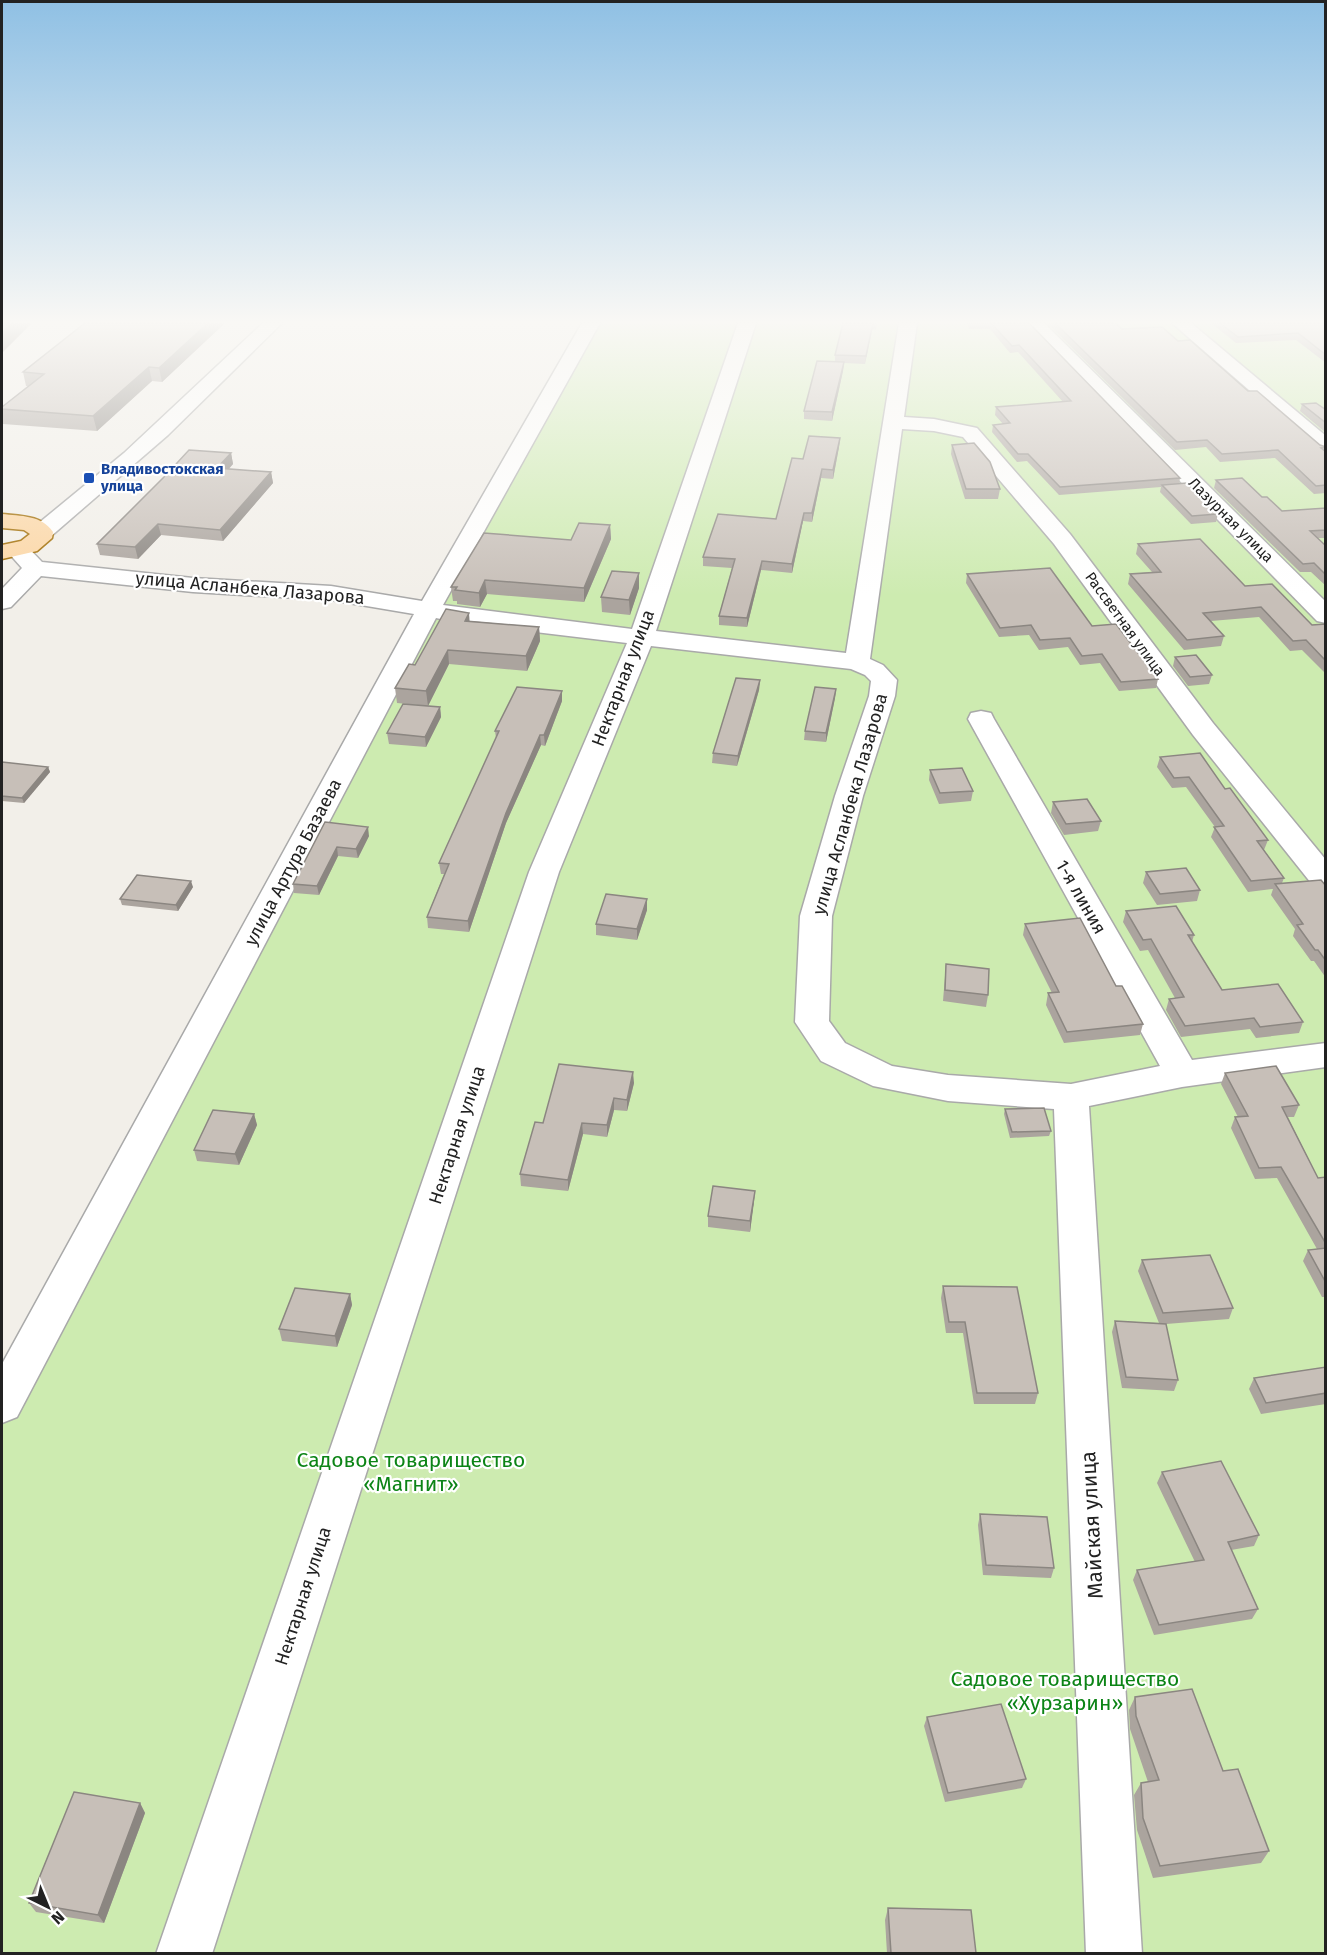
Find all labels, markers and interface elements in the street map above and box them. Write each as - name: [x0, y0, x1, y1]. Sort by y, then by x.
- place label: Владивостокская улица: [100, 460, 224, 495]
- marker: Владивостокская улица: [82, 471, 96, 485]
- street label: Лазурная улица: [1185, 474, 1277, 566]
- street label: улица Асланбека Лазарова: [135, 567, 365, 609]
- street label: Рассветная улица: [1081, 568, 1169, 680]
- street label: Нектарная улица: [587, 607, 659, 749]
- street label: улица Асланбека Лазарова: [808, 691, 892, 917]
- street label: улица Артура Базаева: [240, 775, 346, 949]
- street label: 1-я линия: [1051, 856, 1111, 938]
- street label: Нектарная улица: [424, 1063, 490, 1207]
- park label: Садовое товарищество «Магнит»: [297, 1447, 525, 1497]
- street label: Майская улица: [1075, 1450, 1109, 1600]
- street label: Нектарная улица: [270, 1524, 336, 1668]
- park label: Садовое товарищество «Хурзарин»: [951, 1666, 1179, 1716]
- north arrow: [18, 1877, 78, 1937]
- text: N: [48, 1907, 68, 1928]

